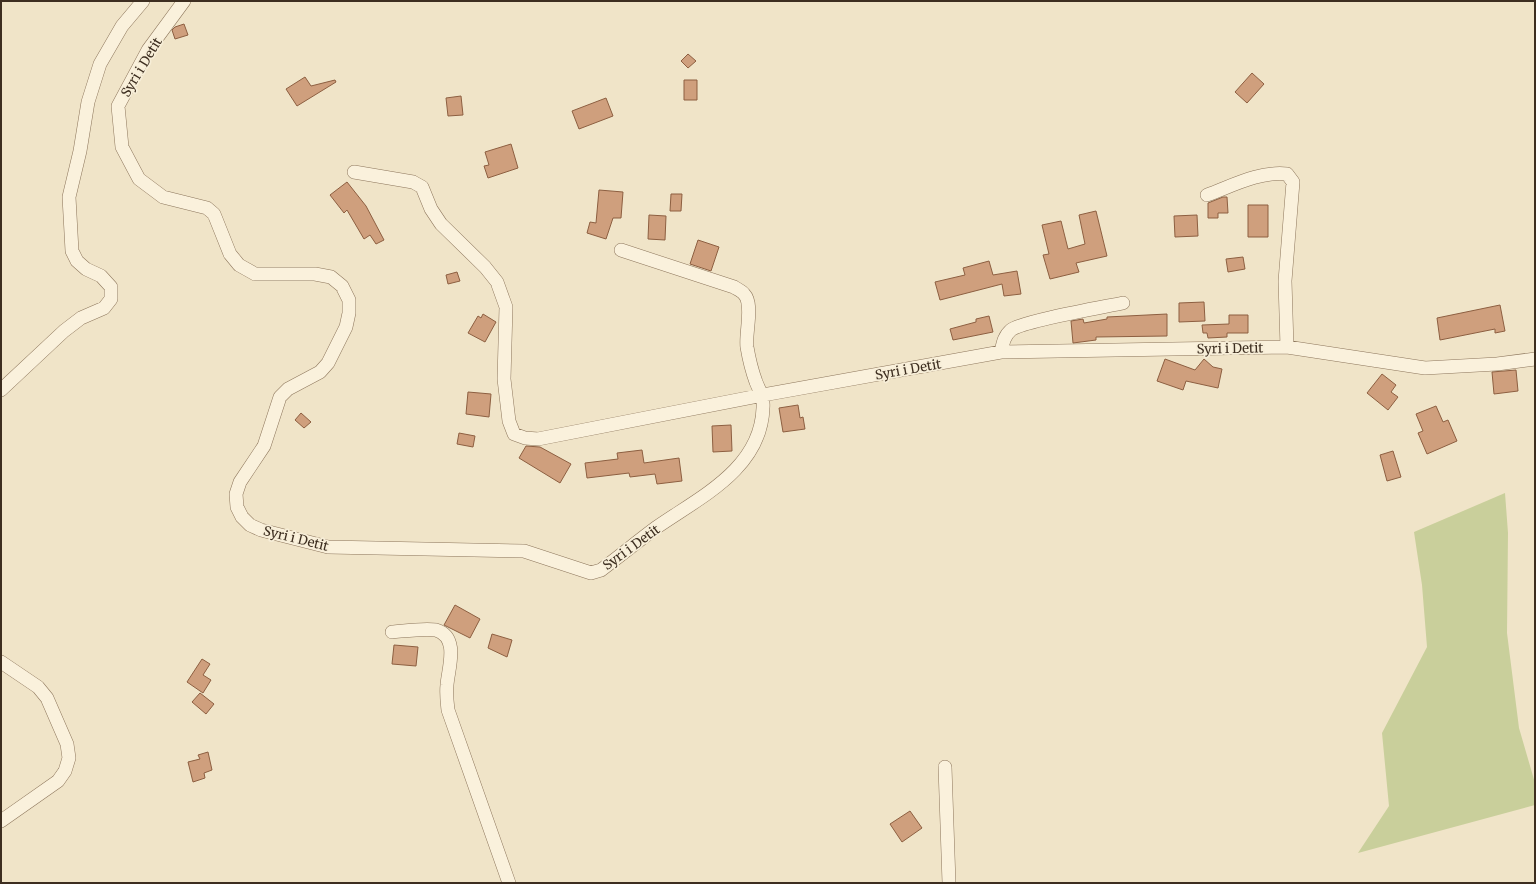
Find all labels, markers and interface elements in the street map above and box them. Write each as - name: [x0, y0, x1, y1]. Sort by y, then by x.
- street label: Syri i Detit: [117, 34, 166, 100]
- street label: Syri i Detit: [1197, 339, 1263, 358]
- street label: Syri i Detit: [874, 355, 942, 384]
- street label: Syri i Detit: [599, 521, 663, 574]
- street label: Syri i Detit: [262, 522, 330, 555]

